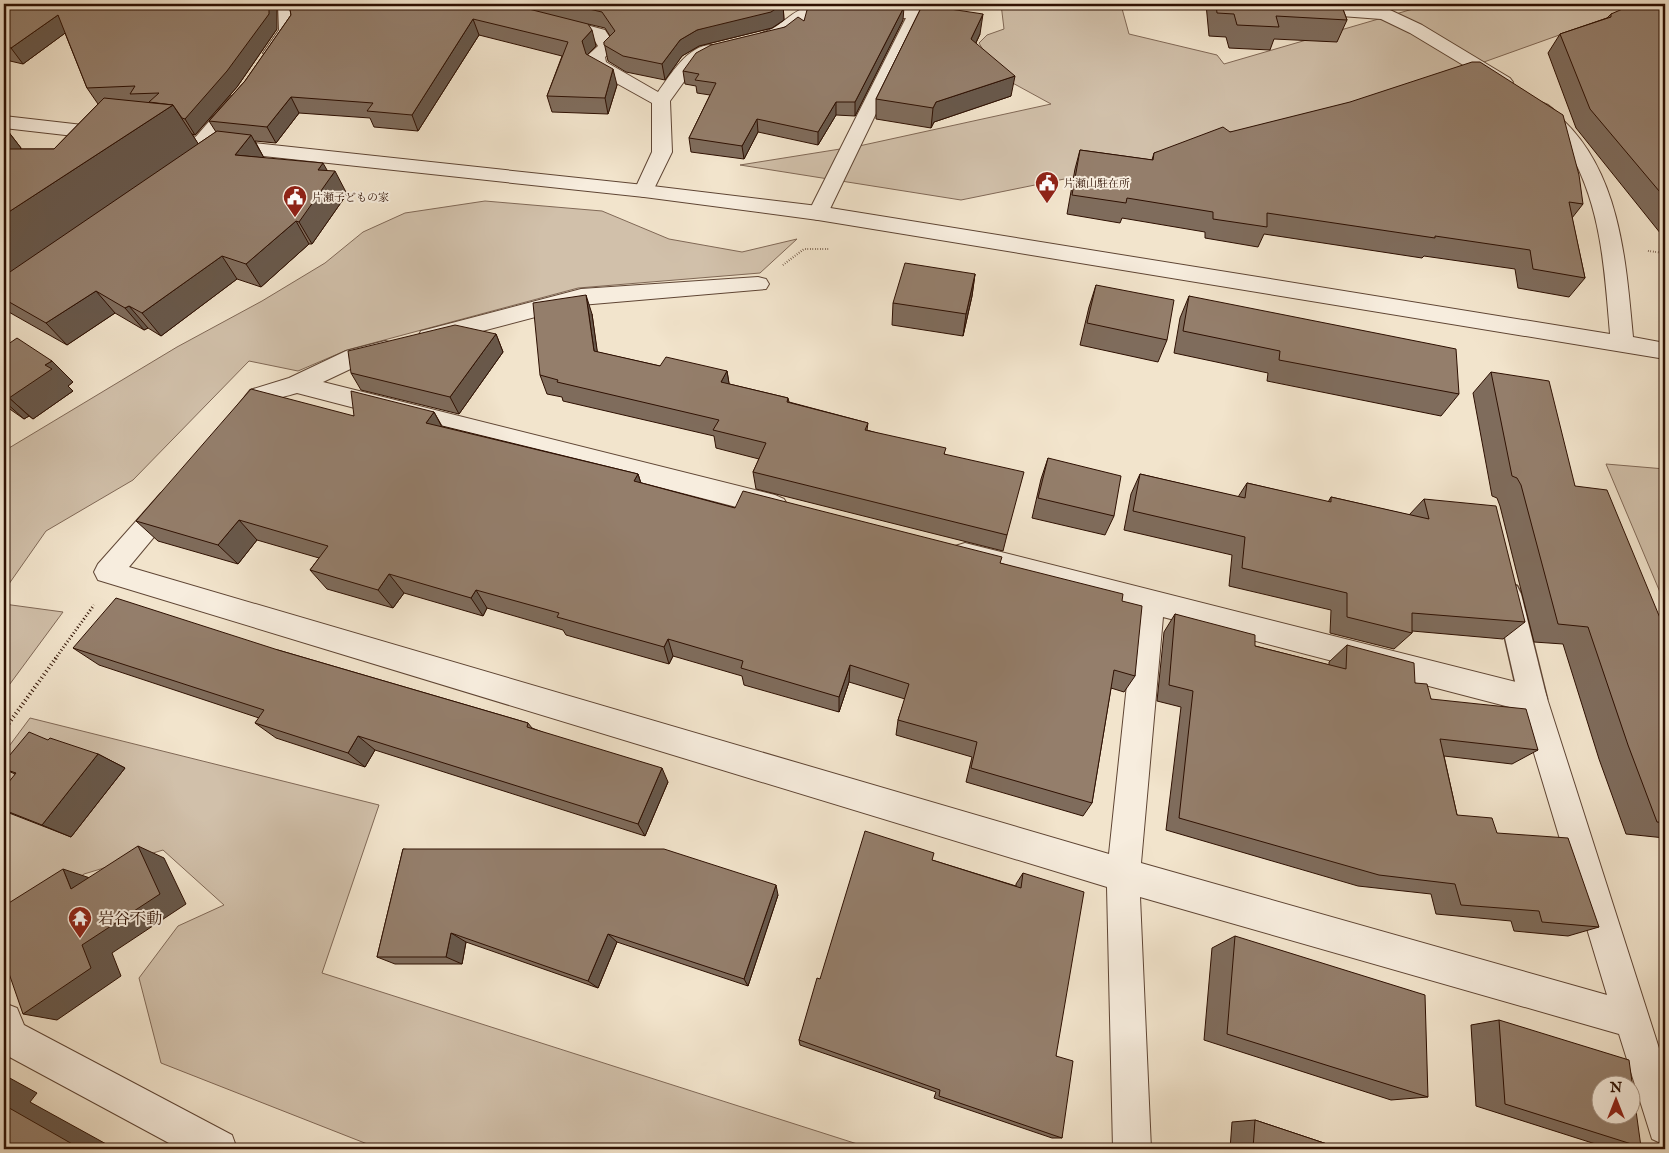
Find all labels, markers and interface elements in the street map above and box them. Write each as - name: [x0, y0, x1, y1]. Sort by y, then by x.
- public building icon: 片瀬山駐在所: [1034, 170, 1060, 204]
- place label: 片瀬山駐在所: [1064, 177, 1130, 191]
- public building icon: 片瀬子どもの家: [282, 184, 308, 218]
- place label: 片瀬子どもの家: [312, 191, 389, 205]
- temple icon: 岩谷不動: [67, 905, 93, 939]
- place label: 岩谷不動: [98, 910, 162, 930]
- north arrow: [1592, 1076, 1642, 1126]
- text: N: [1609, 1079, 1622, 1097]

